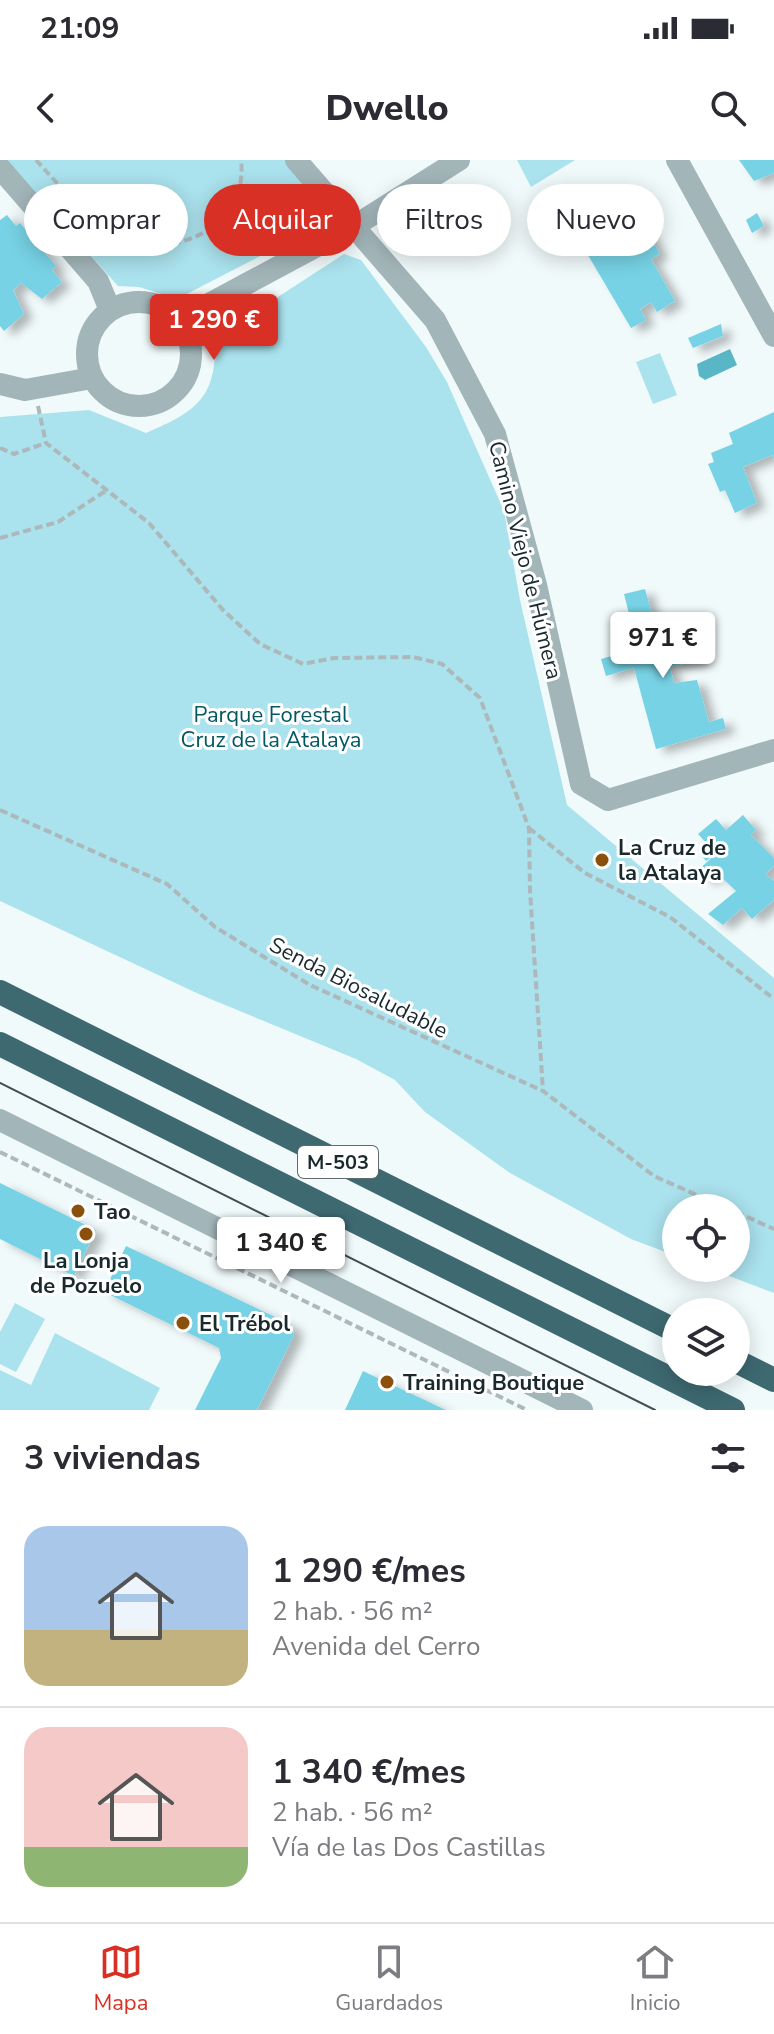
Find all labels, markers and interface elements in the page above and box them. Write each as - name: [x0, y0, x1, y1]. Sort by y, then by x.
- text: 21:09: [40, 8, 119, 49]
- text: Dwello: [325, 84, 449, 133]
- icon: back: [24, 86, 68, 130]
- icon: search: [706, 86, 750, 130]
- chip: Comprar: [24, 184, 188, 256]
- chip: Alquilar: [204, 184, 361, 256]
- chip: Filtros: [377, 184, 511, 256]
- chip: Nuevo: [527, 184, 664, 256]
- pin: 1 290 €: [140, 294, 288, 362]
- text: 1 290 €: [168, 302, 260, 337]
- street label: Camino Viejo de Húmera: [481, 438, 569, 683]
- pin: 971 €: [607, 612, 719, 680]
- text: 971 €: [628, 620, 698, 655]
- park label: Parque Forestal Cruz de la Atalaya: [181, 700, 361, 755]
- place label: La Cruz de la Atalaya: [618, 833, 726, 888]
- marker: La Cruz de la Atalaya: [593, 851, 611, 869]
- street label: Senda Biosaludable: [264, 930, 453, 1046]
- road number: M-503: [298, 1146, 378, 1178]
- map controls: [662, 1194, 750, 1386]
- button: locate: [662, 1194, 750, 1282]
- place label: Tao: [94, 1197, 131, 1227]
- marker: Tao: [69, 1202, 87, 1220]
- pin: 1 340 €: [207, 1217, 355, 1285]
- marker: La Lonja de Pozuelo: [77, 1225, 95, 1243]
- text: 1 340 €: [235, 1225, 327, 1260]
- place label: La Lonja de Pozuelo: [30, 1246, 142, 1301]
- button: layers: [662, 1298, 750, 1386]
- place label: El Trébol: [199, 1309, 290, 1339]
- marker: El Trébol: [174, 1314, 192, 1332]
- place label: Training Boutique: [403, 1368, 584, 1398]
- marker: Training Boutique: [378, 1373, 396, 1391]
- text: 3 viviendas: [24, 1435, 201, 1481]
- icon: filters: [706, 1436, 750, 1480]
- text: 1 290 €/mes: [272, 1548, 466, 1594]
- icon: home: [88, 1558, 184, 1654]
- text: 2 hab. · 56 m²: [272, 1594, 433, 1629]
- text: Avenida del Cerro: [272, 1629, 480, 1664]
- text: 1 340 €/mes: [272, 1749, 466, 1795]
- icon: home: [88, 1759, 184, 1855]
- text: 2 hab. · 56 m²: [272, 1795, 433, 1830]
- text: Vía de las Dos Castillas: [272, 1830, 546, 1865]
- tab: Mapa: [93, 1940, 148, 2018]
- tab: Guardados: [335, 1940, 443, 2018]
- tab: Inicio: [630, 1940, 681, 2018]

